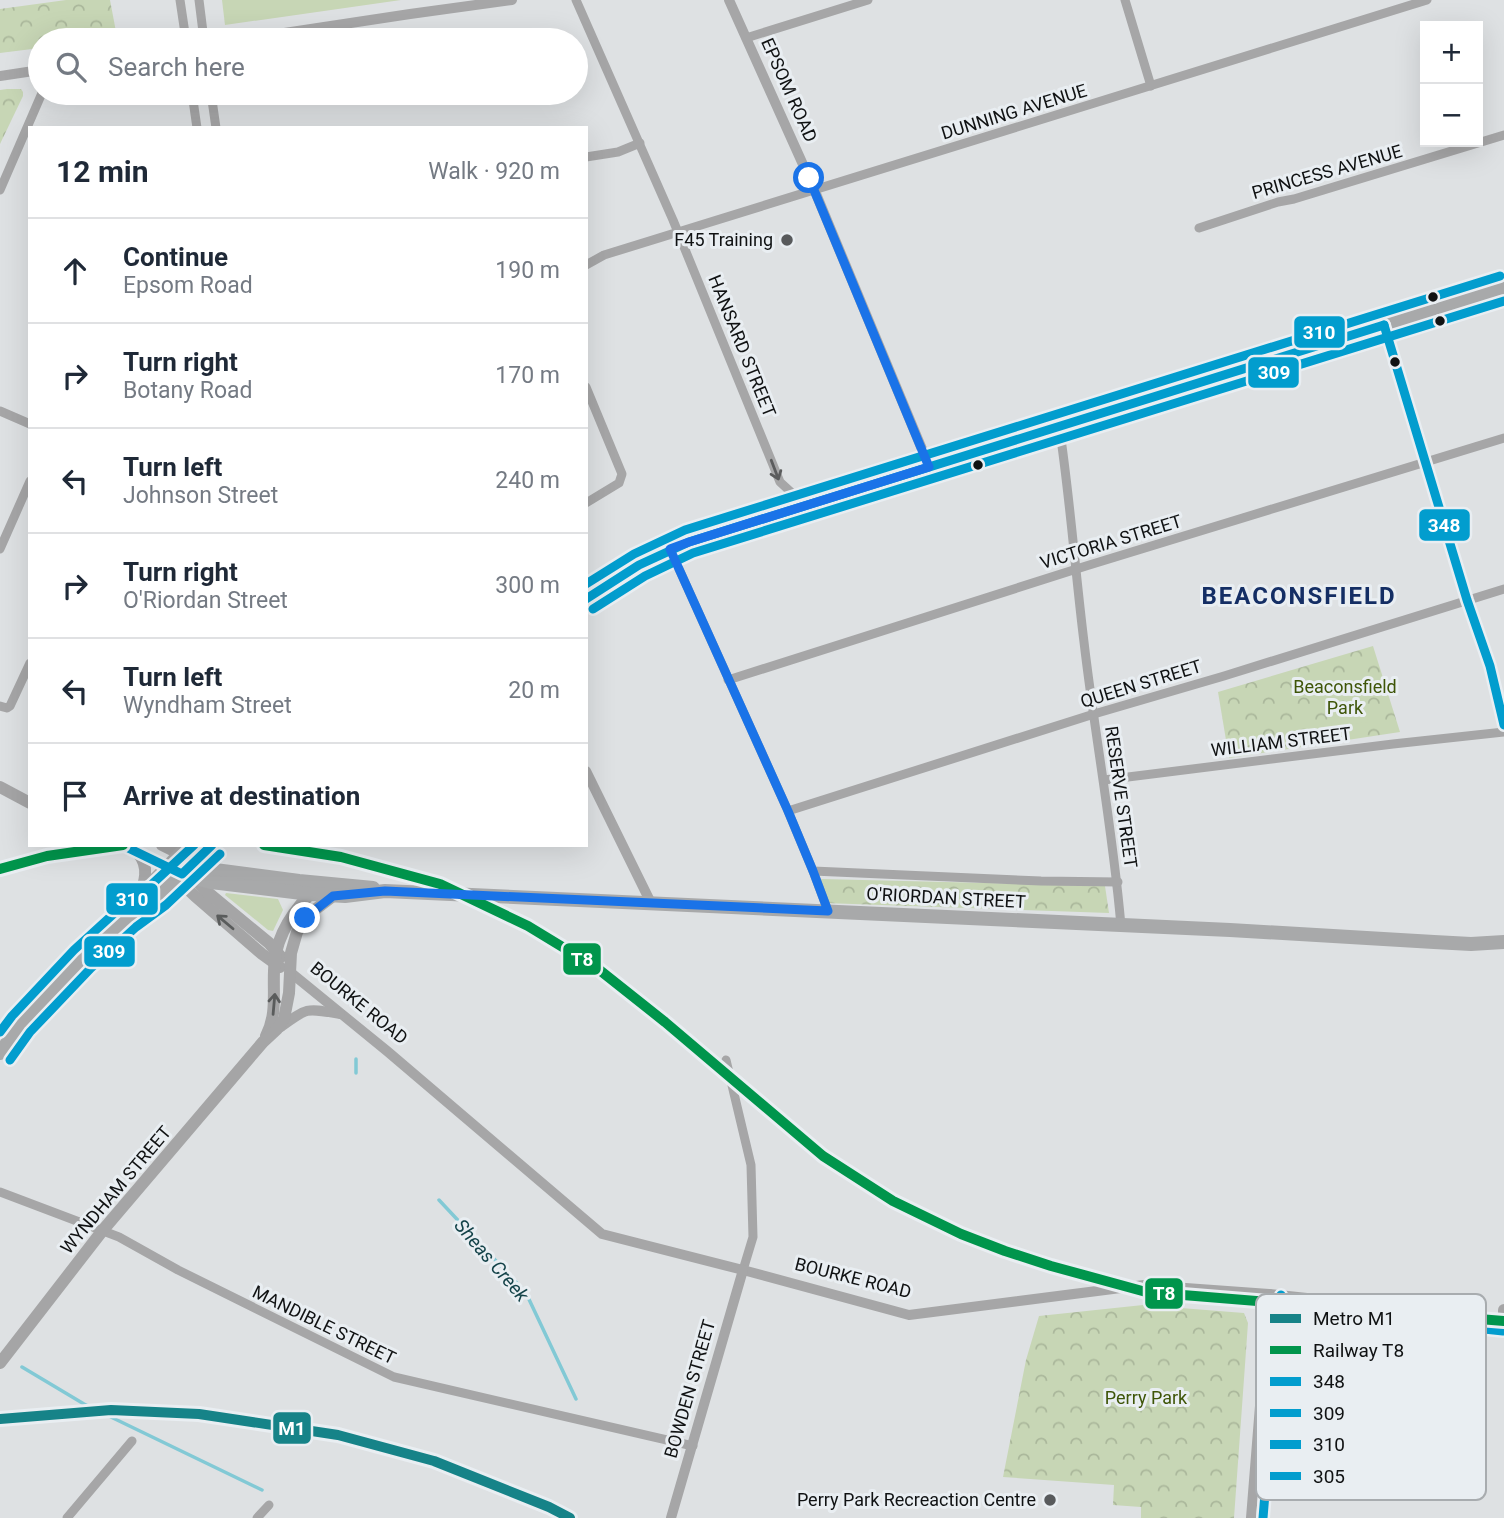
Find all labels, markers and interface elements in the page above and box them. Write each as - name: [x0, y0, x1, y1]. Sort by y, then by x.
- map controls: [1420, 21, 1483, 147]
- button: +: [1420, 21, 1483, 84]
- search box: [28, 28, 588, 105]
- street label: EPSOM ROAD: [757, 35, 822, 145]
- icon: search: [52, 48, 90, 86]
- text: Search here: [108, 52, 245, 82]
- street label: DUNNING AVENUE: [939, 79, 1089, 144]
- button: −: [1420, 84, 1483, 147]
- street label: PRINCESS AVENUE: [1249, 140, 1404, 203]
- text: 12 min: [56, 154, 149, 189]
- text: Walk · 920 m: [428, 158, 560, 185]
- route start: [793, 162, 824, 193]
- place label: F45 Training: [674, 229, 773, 250]
- marker: F45 Training: [779, 232, 795, 248]
- text: Continue: [123, 242, 228, 272]
- icon: ahead: [56, 252, 94, 290]
- text: 190 m: [495, 257, 560, 284]
- text: Epsom Road: [123, 272, 253, 299]
- street label: HANSARD STREET: [704, 272, 781, 420]
- unlabelled marker: [1426, 290, 1440, 304]
- unlabelled marker: [1433, 314, 1447, 328]
- line badge: 310: [1293, 315, 1346, 349]
- text: 310: [1303, 321, 1335, 344]
- text: Turn right: [123, 347, 238, 377]
- unlabelled marker: [1388, 355, 1402, 369]
- line badge: 309: [1247, 356, 1300, 389]
- icon: right: [56, 357, 94, 395]
- text: 309: [1258, 361, 1290, 384]
- text: 170 m: [495, 362, 560, 389]
- text: Botany Road: [123, 377, 253, 404]
- text: Turn left: [123, 452, 222, 482]
- unlabelled marker: [971, 458, 985, 472]
- one-way arrow: [770, 459, 783, 480]
- icon: left: [56, 462, 94, 500]
- text: 240 m: [495, 467, 560, 494]
- text: Johnson Street: [123, 482, 278, 509]
- line badge: 348: [1418, 508, 1471, 542]
- street label: VICTORIA STREET: [1038, 510, 1184, 573]
- text: 348: [1428, 514, 1460, 537]
- text: Turn right: [123, 557, 238, 587]
- icon: right: [56, 567, 94, 605]
- text: 300 m: [495, 572, 560, 599]
- district label: BEACONSFIELD: [1202, 582, 1396, 610]
- text: O'Riordan Street: [123, 587, 288, 614]
- street label: QUEEN STREET: [1078, 655, 1204, 712]
- text: Turn left: [123, 662, 222, 692]
- icon: left: [56, 672, 94, 710]
- park label: Beaconsfield Park: [1293, 676, 1397, 718]
- text: 20 m: [508, 677, 560, 704]
- text: Wyndham Street: [123, 692, 292, 719]
- street label: WILLIAM STREET: [1210, 722, 1353, 761]
- street label: RESERVE STREET: [1101, 725, 1142, 870]
- icon: arrive: [56, 777, 94, 815]
- text: Arrive at destination: [123, 781, 360, 811]
- line badge: 310: [105, 882, 159, 916]
- street label: O'RIORDAN STREET: [866, 883, 1027, 912]
- text: 310: [116, 888, 148, 911]
- route end: [289, 902, 320, 933]
- one-way arrow: [216, 914, 234, 930]
- line badge: 309: [83, 935, 136, 968]
- text: 309: [93, 940, 125, 963]
- line badge: T8: [562, 942, 602, 976]
- text: T8: [571, 948, 593, 971]
- street label: BOURKE ROAD: [306, 957, 412, 1048]
- one-way arrow: [268, 993, 281, 1016]
- street label: WYNDHAM STREET: [56, 1121, 175, 1258]
- water label: Sheas Creek: [449, 1214, 534, 1307]
- street label: BOURKE ROAD: [793, 1253, 913, 1302]
- line badge: T8: [1144, 1277, 1184, 1310]
- street label: MANDIBLE STREET: [249, 1281, 399, 1368]
- text: T8: [1153, 1282, 1175, 1305]
- legend: [1256, 1294, 1486, 1500]
- text: Metro M1: [1313, 1307, 1395, 1330]
- street label: BOWDEN STREET: [660, 1317, 719, 1460]
- text: Railway T8: [1313, 1339, 1404, 1362]
- text: 348: [1313, 1370, 1345, 1393]
- park label: Perry Park: [1105, 1387, 1188, 1408]
- text: 309: [1313, 1402, 1345, 1425]
- line badge: M1: [272, 1411, 312, 1445]
- text: M1: [278, 1417, 306, 1440]
- text: 310: [1313, 1433, 1345, 1456]
- text: 305: [1313, 1465, 1345, 1488]
- place label: Perry Park Recreaction Centre: [797, 1489, 1036, 1510]
- marker: Perry Park Recreaction Centre: [1042, 1492, 1058, 1508]

